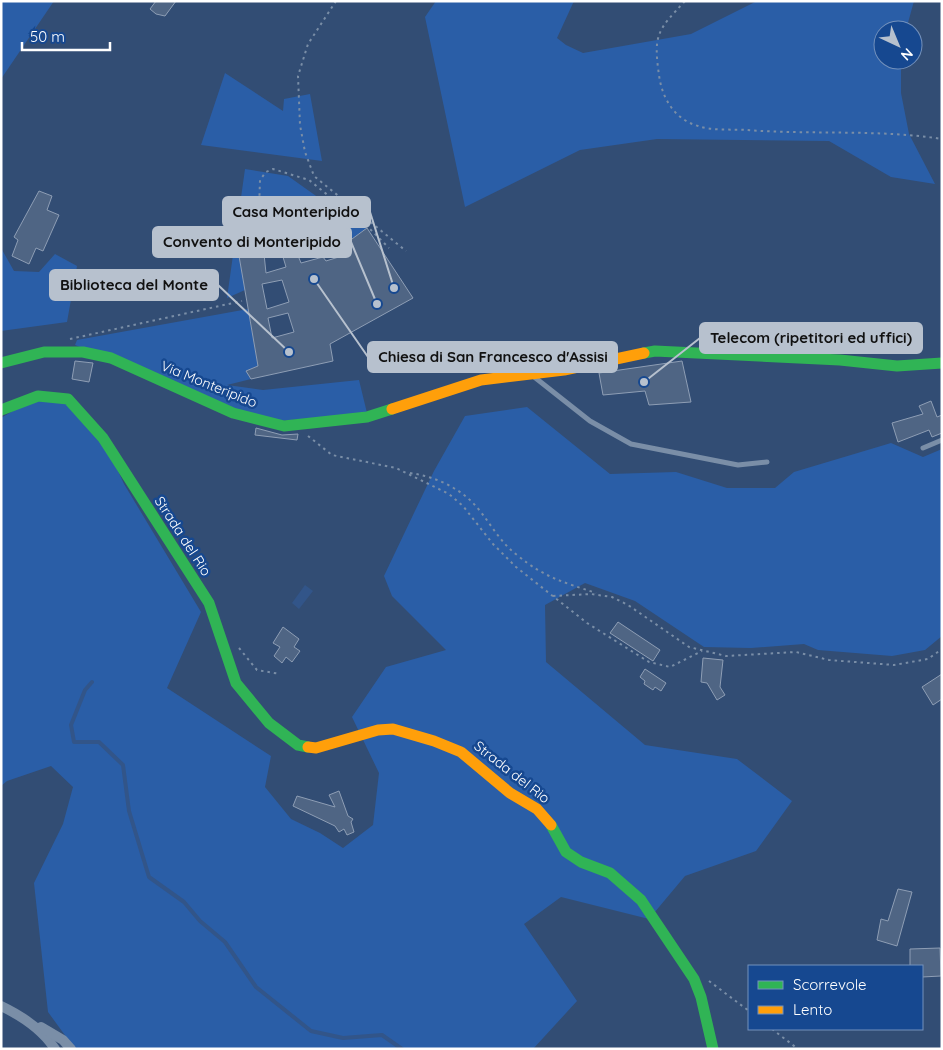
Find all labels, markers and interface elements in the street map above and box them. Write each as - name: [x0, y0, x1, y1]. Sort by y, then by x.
- scale bar: [22, 20, 110, 52]
- north arrow: [873, 20, 923, 70]
- text: 50 m: [30, 27, 65, 46]
- text: N: [897, 44, 917, 64]
- callout: Casa Monteripido: [223, 197, 370, 227]
- text: Casa Monteripido: [232, 202, 360, 221]
- callout: Convento di Monteripido: [153, 227, 351, 257]
- text: Convento di Monteripido: [163, 232, 341, 251]
- callout: Biblioteca del Monte: [50, 270, 218, 300]
- text: Biblioteca del Monte: [60, 275, 208, 294]
- callout: Telecom (ripetitori ed uffici): [700, 323, 922, 353]
- text: Telecom (ripetitori ed uffici): [710, 328, 912, 347]
- callout: Chiesa di San Francesco d'Assisi: [368, 342, 617, 372]
- text: Chiesa di San Francesco d'Assisi: [378, 347, 608, 366]
- street label: Via Monteripido: [158, 357, 260, 411]
- street label: Strada del Rio: [151, 493, 215, 579]
- street label: Strada del Rio: [470, 737, 554, 807]
- legend: [748, 965, 923, 1030]
- text: Scorrevole: [793, 975, 867, 994]
- text: Lento: [793, 1000, 832, 1019]

